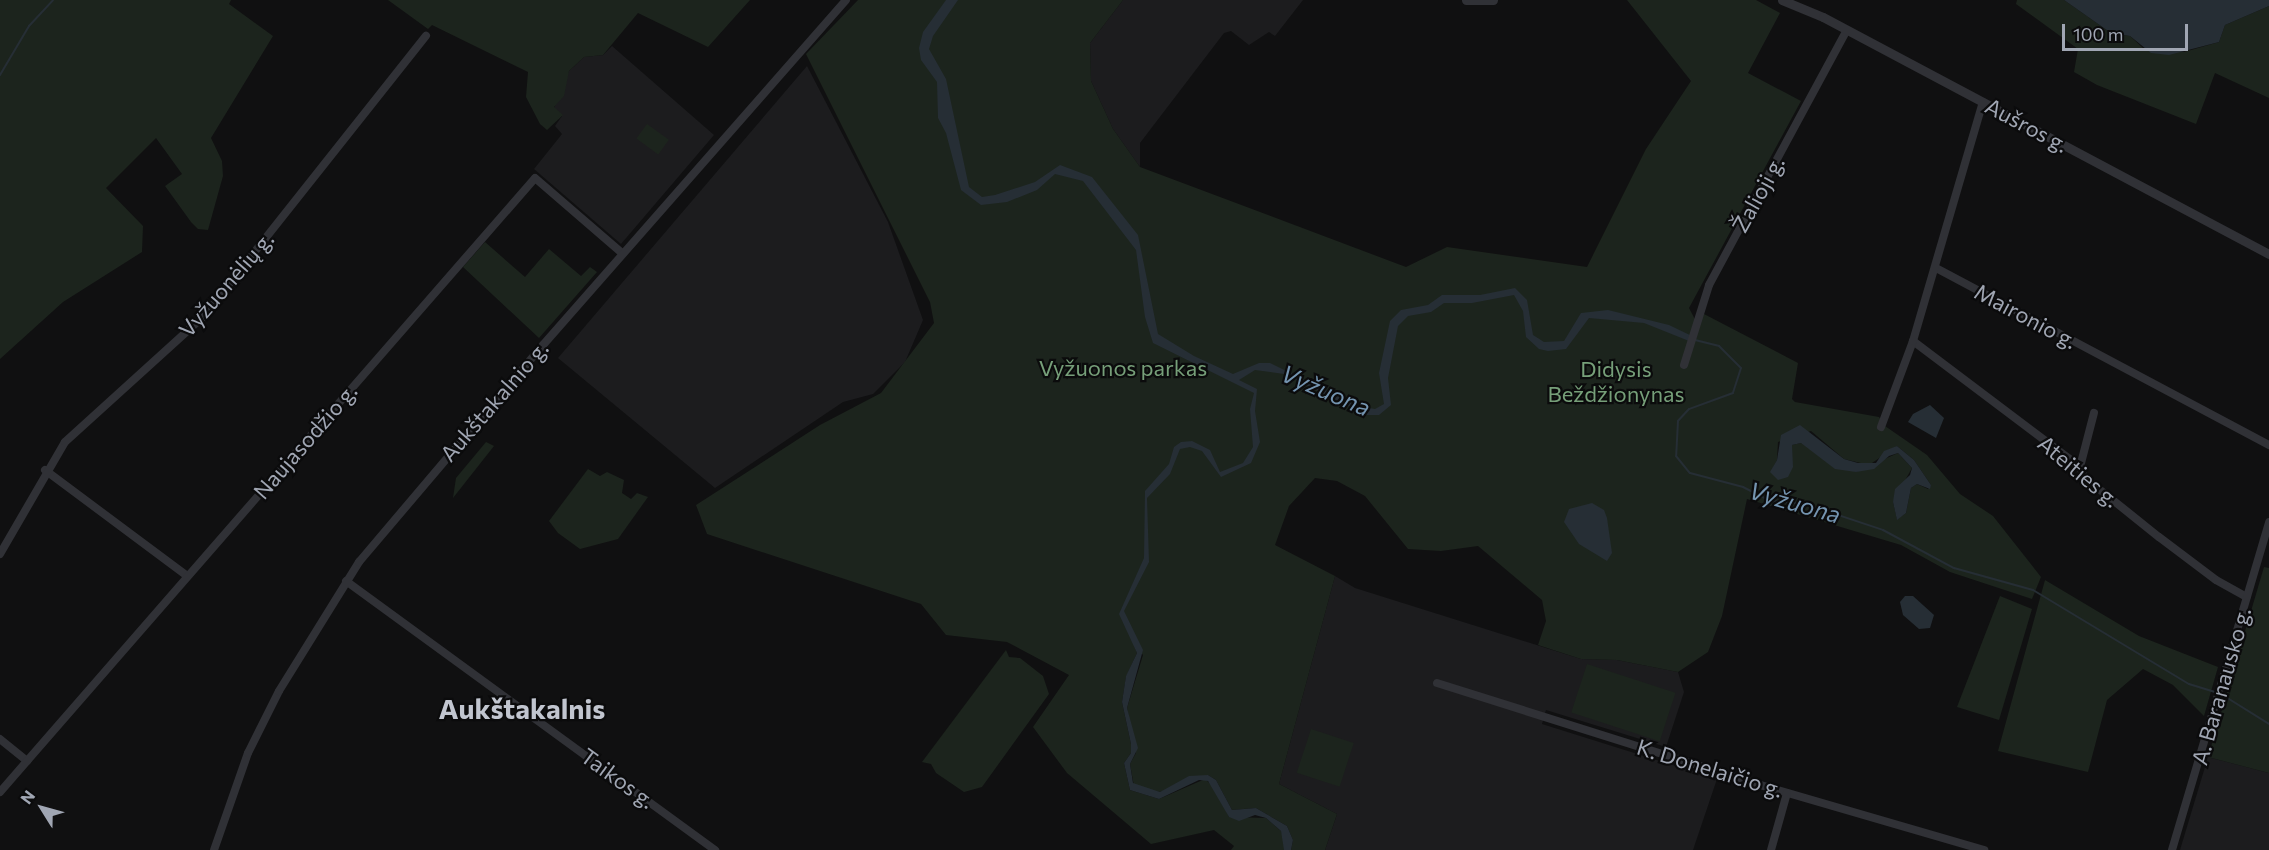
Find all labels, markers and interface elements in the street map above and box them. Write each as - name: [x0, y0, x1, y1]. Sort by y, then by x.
- scale bar: [2065, 12, 2191, 50]
- text: 100 m: [2073, 23, 2123, 45]
- street label: Aušros g.: [1981, 92, 2073, 158]
- street label: Žalioji g.: [1726, 151, 1790, 237]
- street label: Vyžuonėlių g.: [173, 226, 279, 342]
- street label: Maironio g.: [1970, 278, 2082, 354]
- street label: Aukštakalnio g.: [434, 335, 554, 467]
- park label: Vyžuonos parkas: [1039, 355, 1207, 381]
- park label: Didysis Beždžionynas: [1547, 355, 1685, 406]
- water label: Vyžuona: [1277, 358, 1375, 422]
- street label: Naujasodžio g.: [248, 378, 362, 504]
- street label: Ateities g.: [2033, 429, 2125, 513]
- water label: Vyžuona: [1746, 475, 1844, 529]
- street label: A. Baranausko g.: [2186, 604, 2256, 768]
- district label: Aukštakalnis: [439, 691, 605, 725]
- street label: K. Donelaičio g.: [1634, 733, 1786, 803]
- street label: Taikos g.: [576, 742, 660, 814]
- north arrow: [12, 778, 72, 838]
- text: N: [16, 786, 38, 807]

